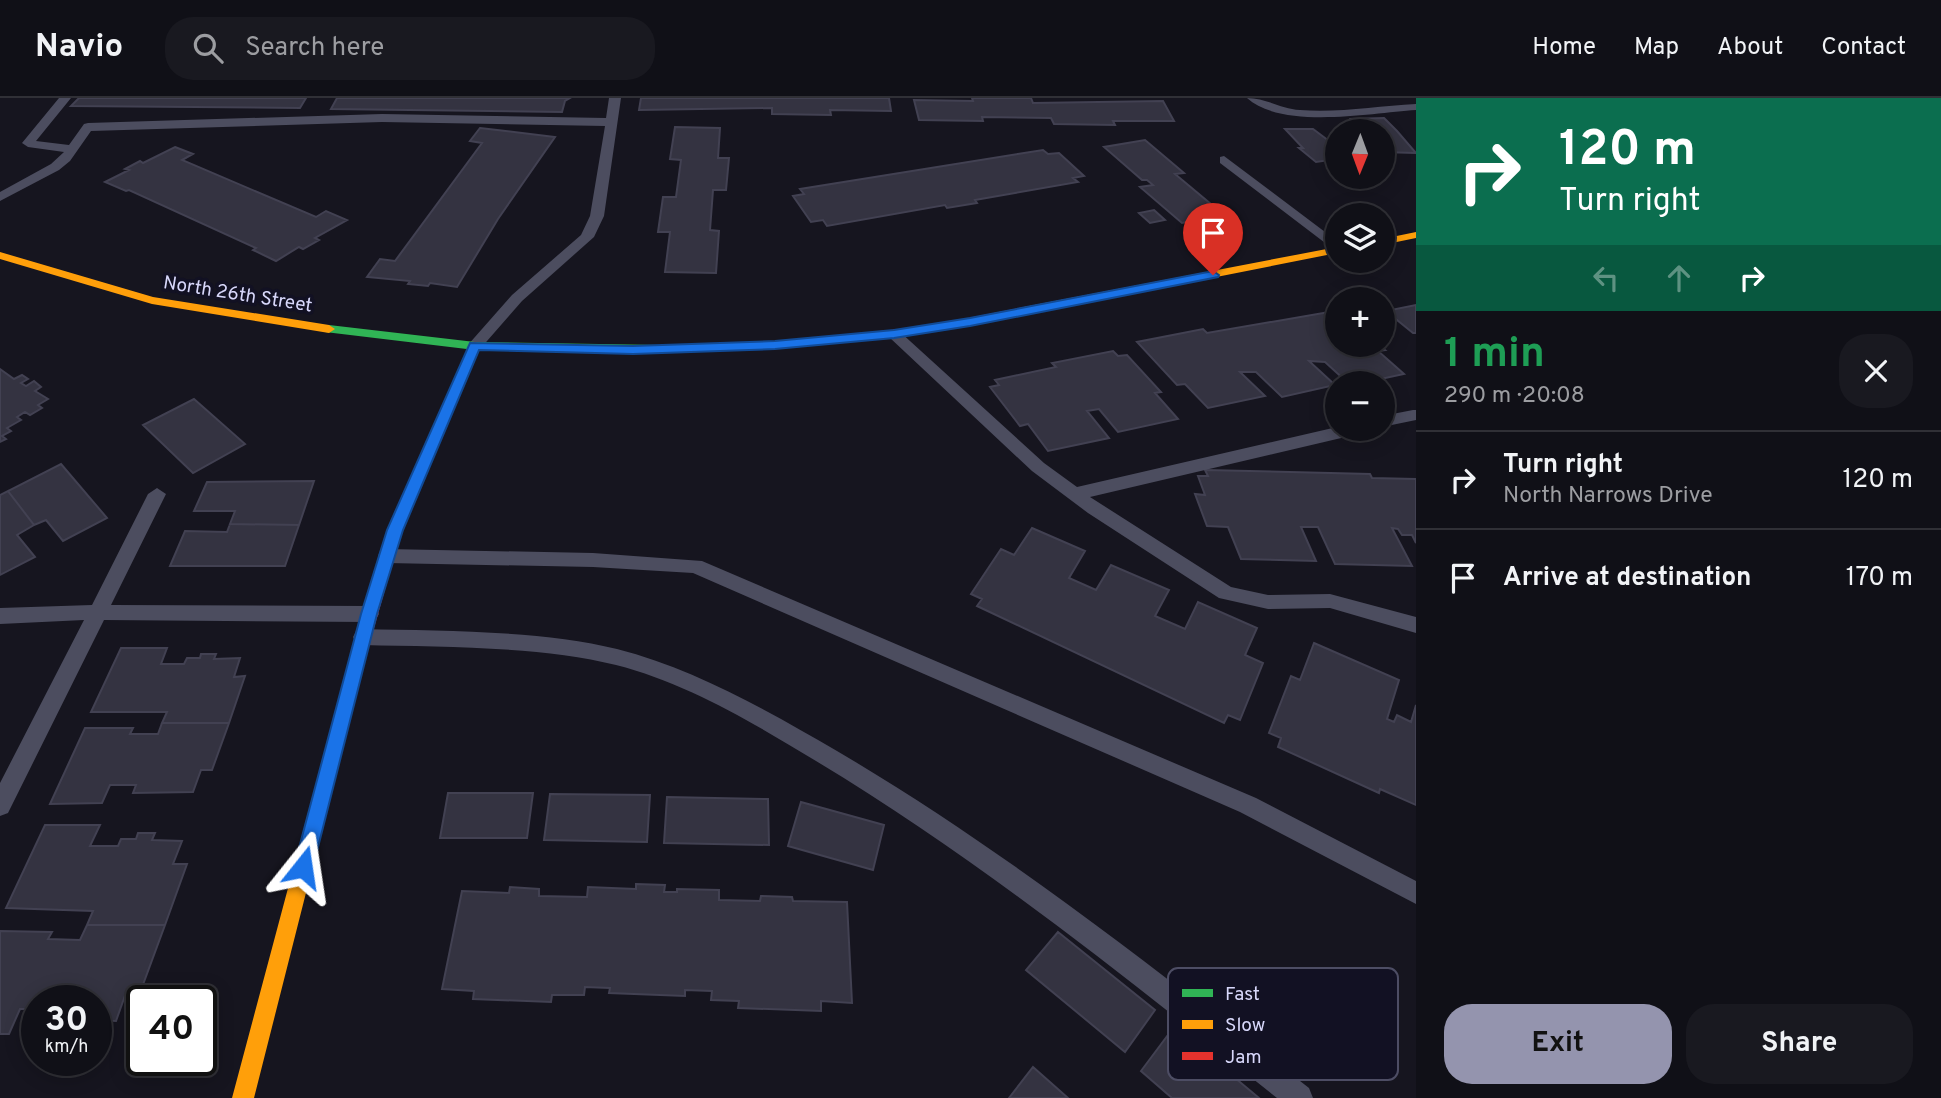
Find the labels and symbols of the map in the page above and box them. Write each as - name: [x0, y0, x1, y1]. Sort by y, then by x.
- north arrow: [1325, 119, 1395, 189]
- pin: [1183, 203, 1243, 275]
- street label: North 26th Street: [161, 271, 314, 319]
- position arrow: [266, 830, 340, 904]
- legend: [1168, 968, 1398, 1080]
- text: Fast: [1225, 983, 1260, 1007]
- speed limit sign: 40: [126, 985, 217, 1076]
- text: Slow: [1225, 1014, 1265, 1038]
- text: Jam: [1225, 1046, 1262, 1070]

